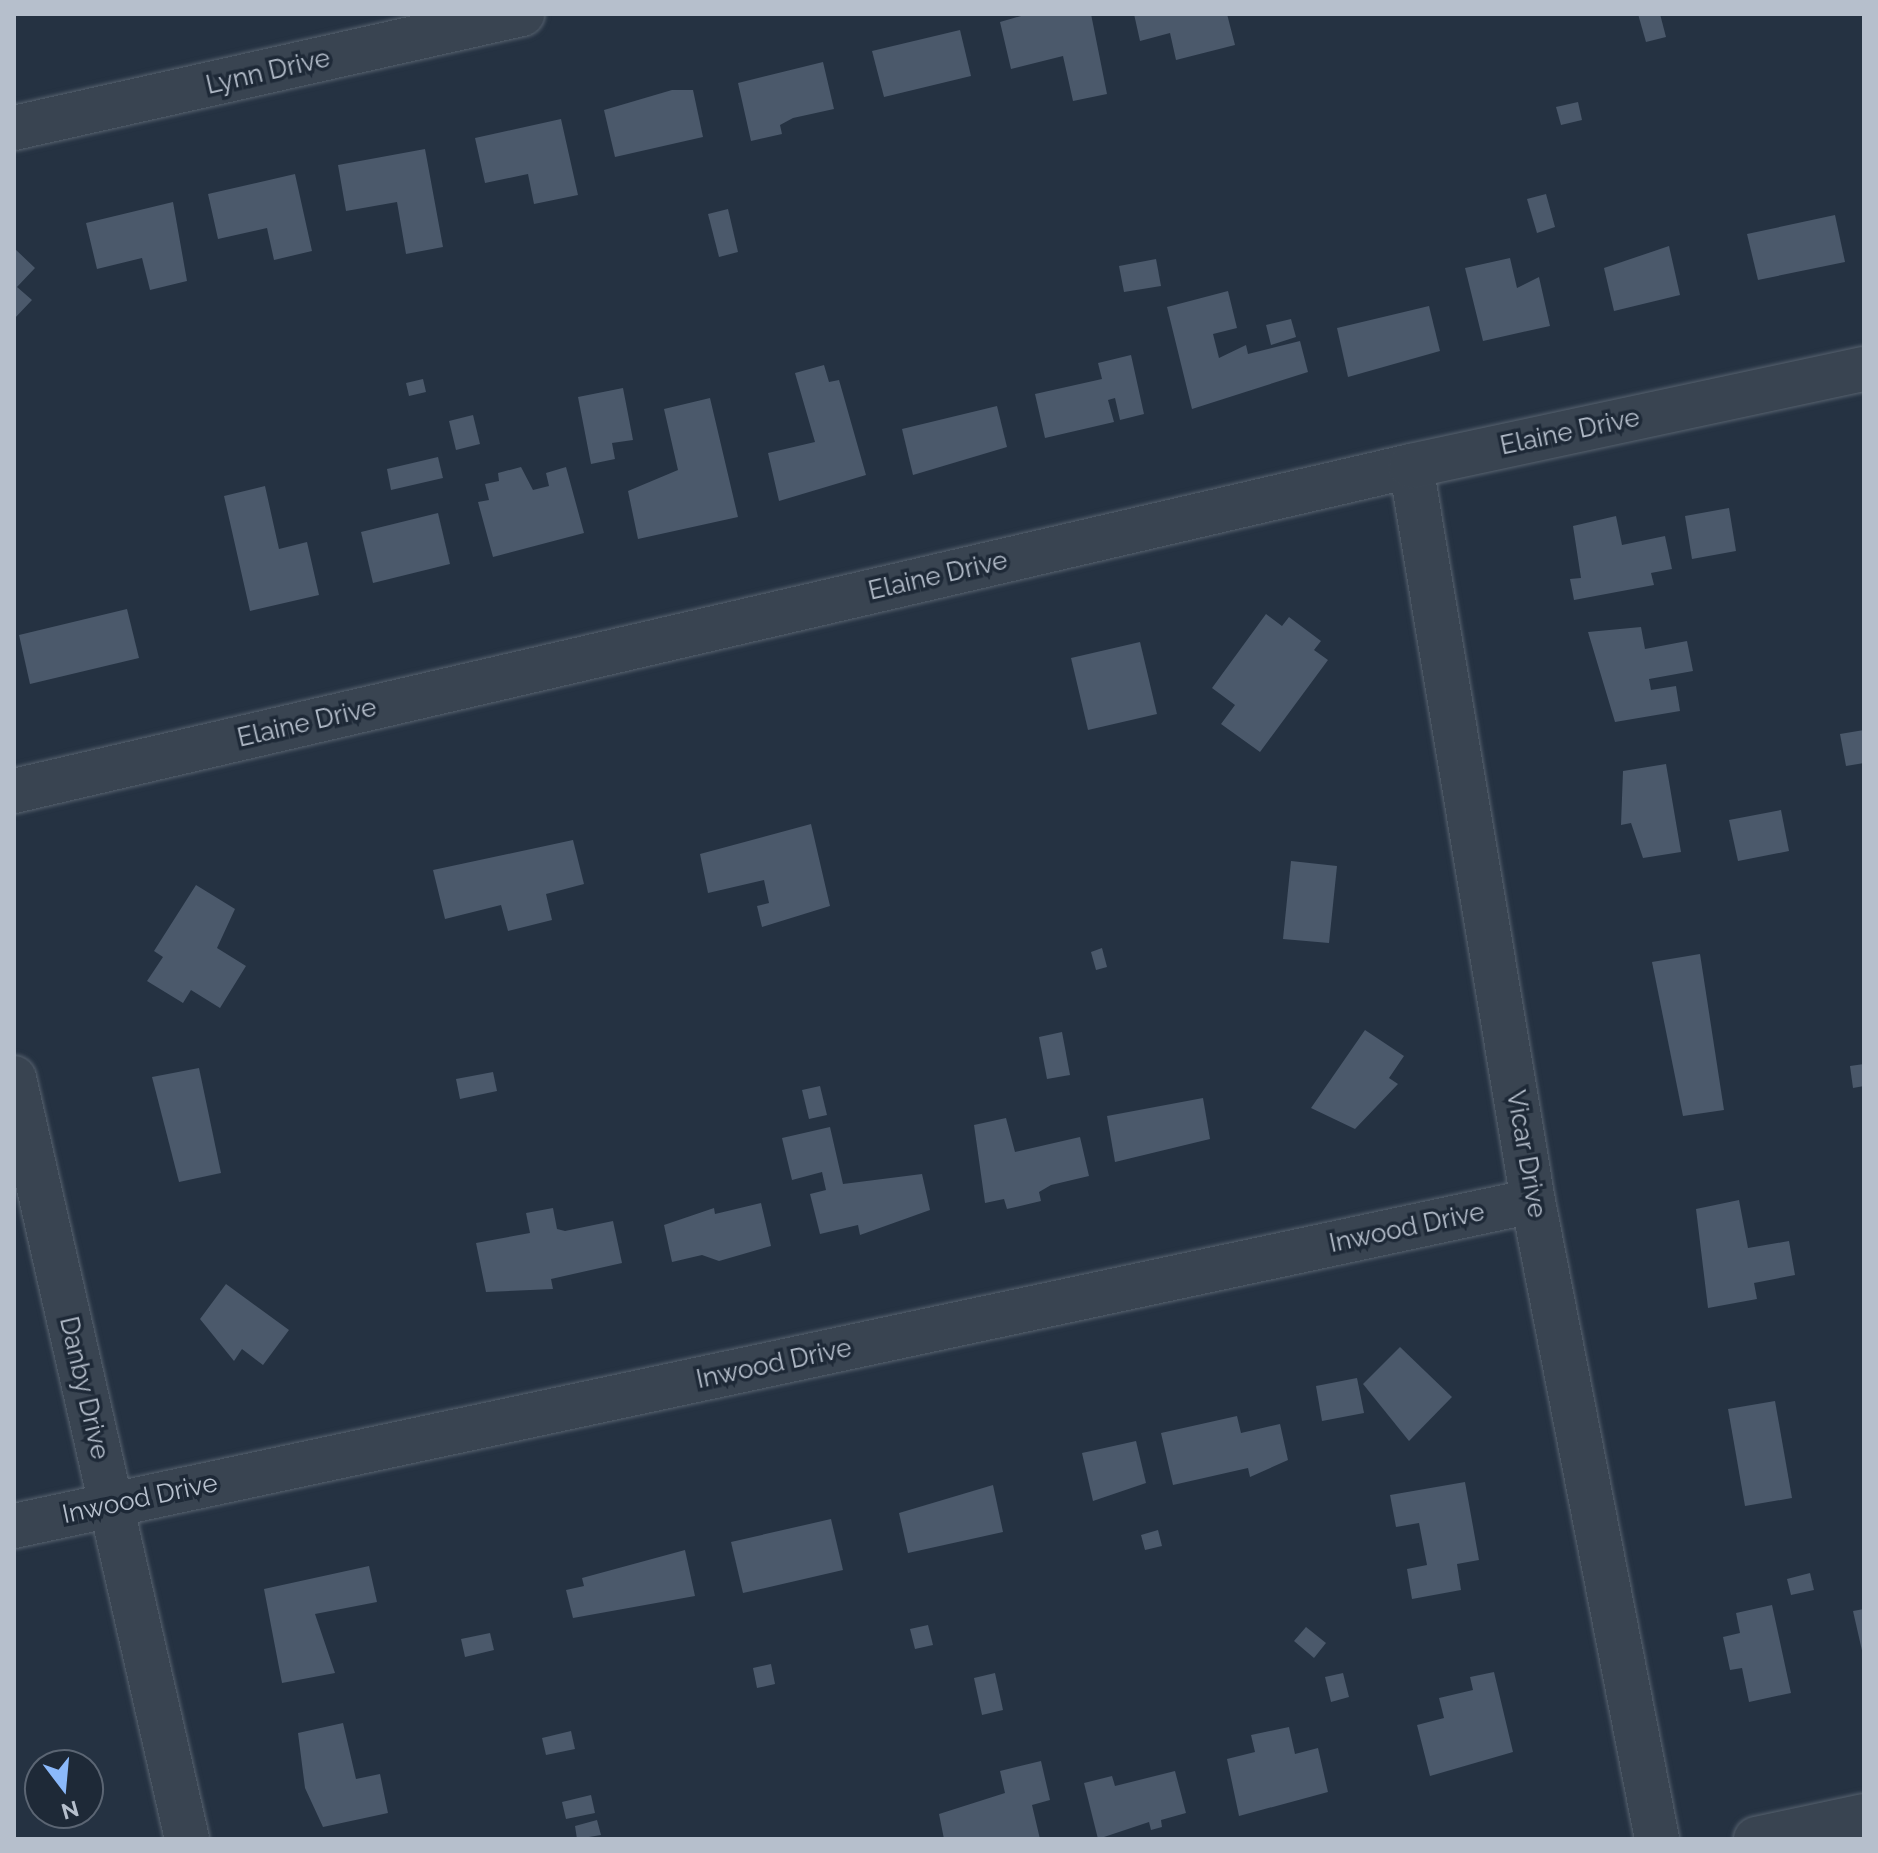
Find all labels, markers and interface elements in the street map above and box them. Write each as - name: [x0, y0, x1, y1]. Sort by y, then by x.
- street label: Lynn Drive: [203, 43, 333, 101]
- street label: Elaine Drive: [1497, 402, 1643, 462]
- street label: Elaine Drive: [865, 545, 1011, 607]
- street label: Elaine Drive: [234, 692, 380, 754]
- street label: Vicar Drive: [1499, 1087, 1553, 1221]
- street label: Inwood Drive: [1327, 1196, 1487, 1260]
- street label: Danby Drive: [52, 1313, 116, 1463]
- street label: Inwood Drive: [694, 1332, 854, 1396]
- street label: Inwood Drive: [60, 1467, 220, 1531]
- north arrow: [24, 1749, 104, 1829]
- text: N: [58, 1795, 82, 1825]

